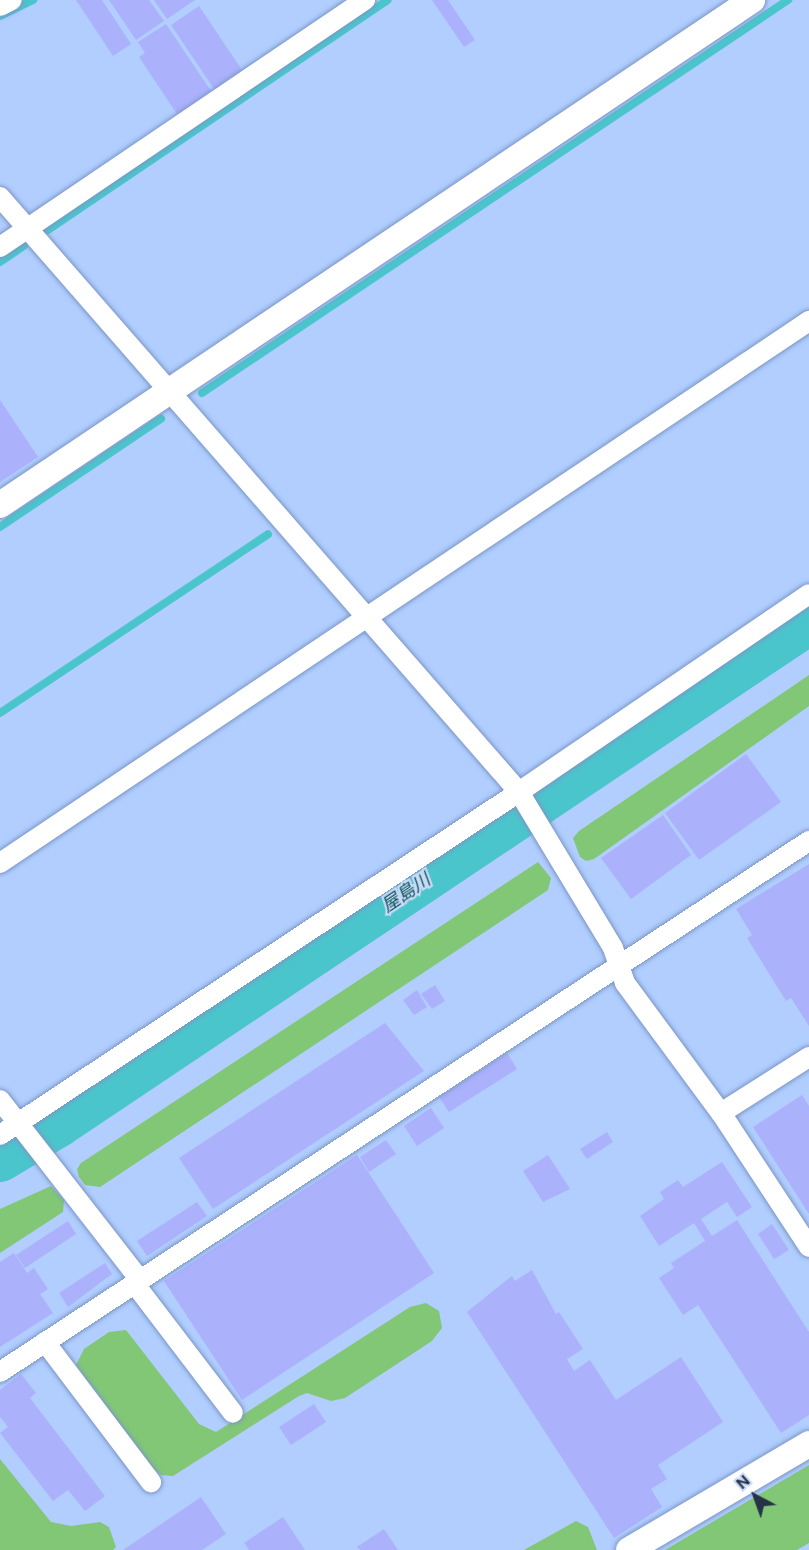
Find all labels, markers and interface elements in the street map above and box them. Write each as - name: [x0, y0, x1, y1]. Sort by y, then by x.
- water label: 屋島川: [378, 869, 434, 917]
- north arrow: [725, 1466, 785, 1526]
- text: N: [732, 1470, 754, 1494]

